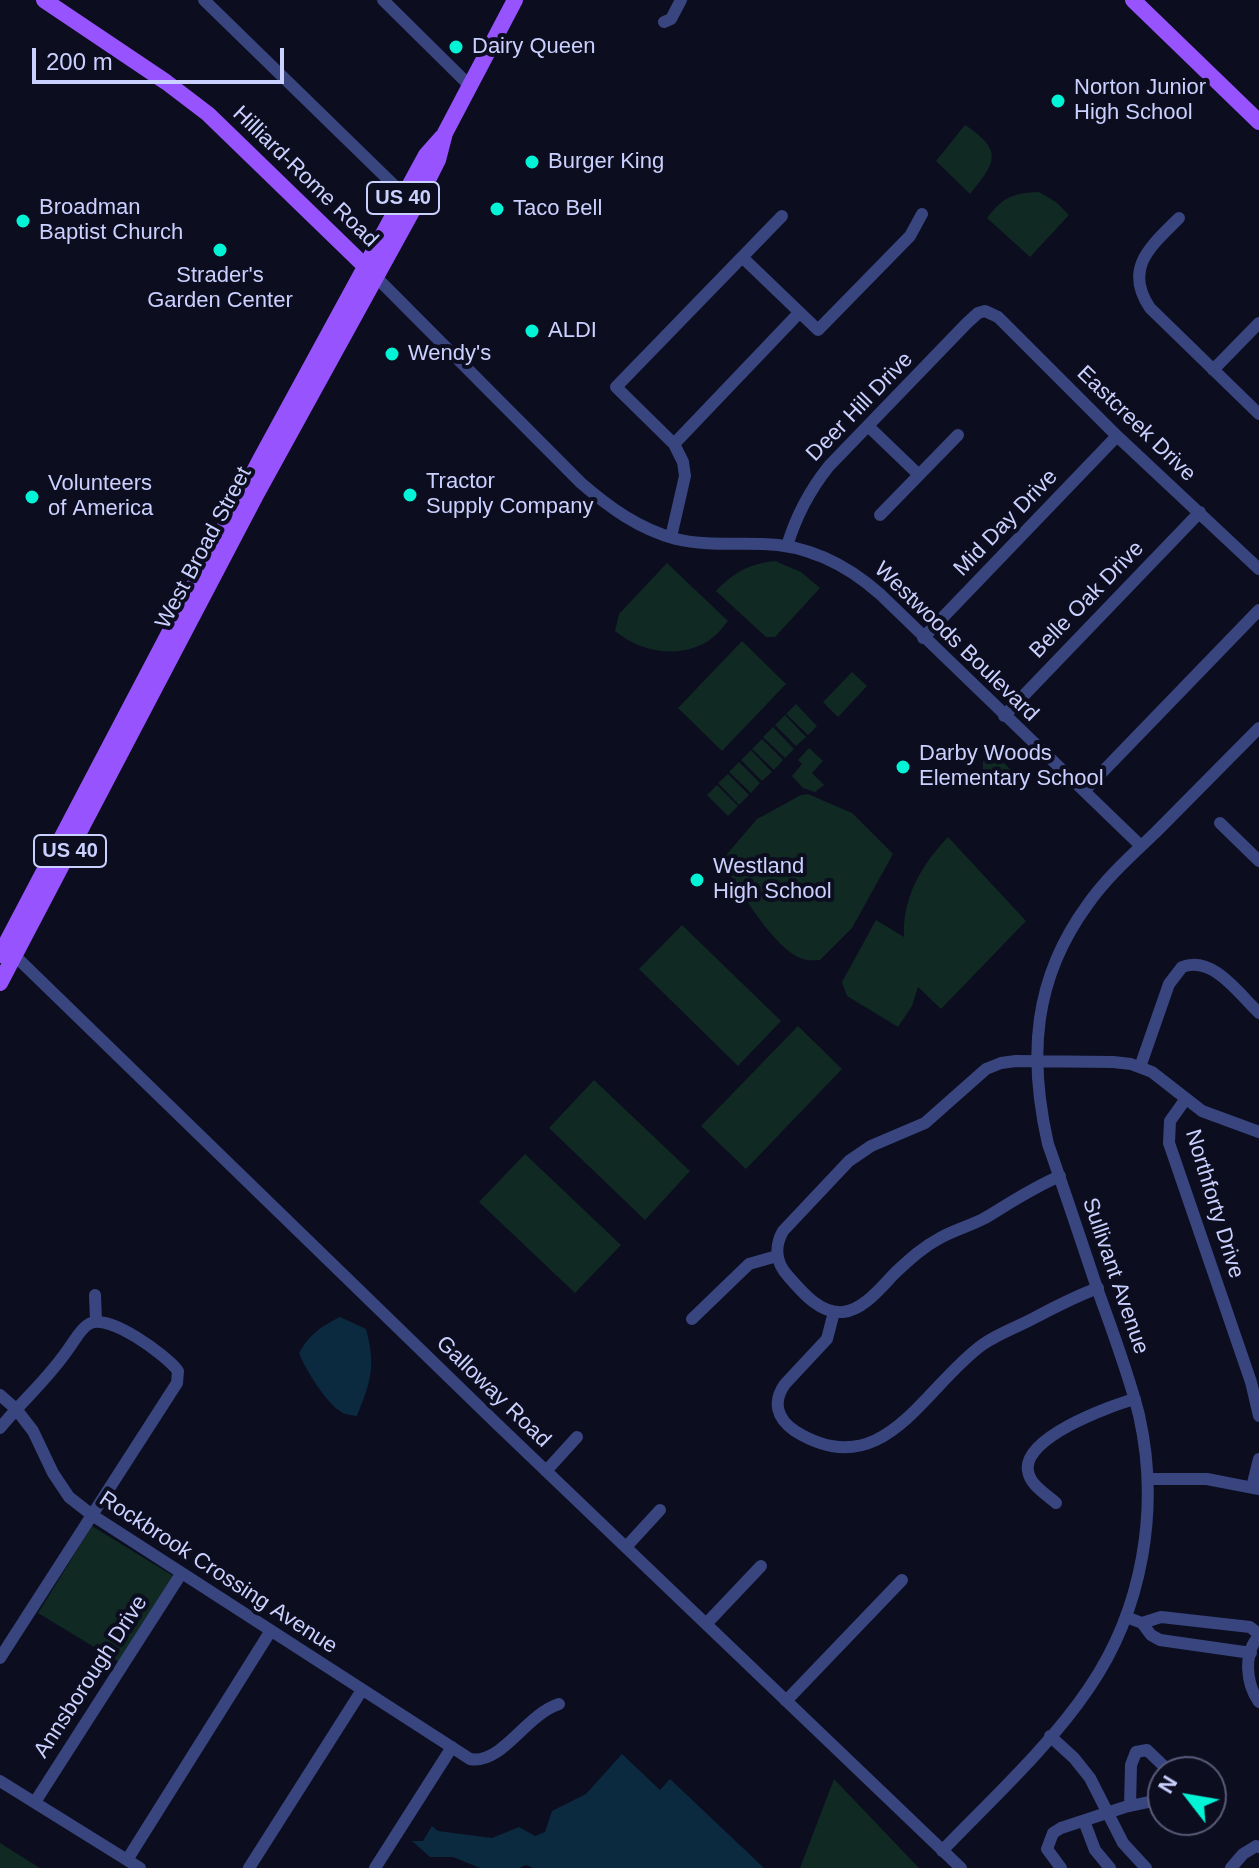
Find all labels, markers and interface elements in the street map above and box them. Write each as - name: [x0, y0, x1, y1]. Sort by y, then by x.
- scale bar: [36, 32, 288, 82]
- place label: Dairy Queen: [472, 34, 596, 60]
- marker: Dairy Queen: [447, 38, 465, 56]
- text: 200 m: [46, 48, 113, 75]
- place label: Norton Junior High School: [1074, 75, 1206, 126]
- marker: Norton Junior High School: [1049, 92, 1067, 110]
- street label: Hilliard-Rome Road: [227, 101, 383, 253]
- place label: Burger King: [548, 149, 664, 175]
- marker: Burger King: [523, 153, 541, 171]
- road number: US 40: [367, 182, 439, 214]
- place label: Broadman Baptist Church: [39, 195, 183, 246]
- place label: Taco Bell: [513, 196, 602, 222]
- marker: Taco Bell: [488, 200, 506, 218]
- marker: Broadman Baptist Church: [14, 212, 32, 230]
- marker: Strader's Garden Center: [211, 241, 229, 259]
- place label: Strader's Garden Center: [147, 263, 293, 314]
- place label: ALDI: [548, 318, 597, 344]
- marker: ALDI: [523, 322, 541, 340]
- place label: Wendy's: [408, 341, 491, 367]
- marker: Wendy's: [383, 345, 401, 363]
- street label: Deer Hill Drive: [801, 347, 919, 467]
- street label: Eastcreek Drive: [1071, 361, 1201, 487]
- street label: West Broad Street: [150, 463, 258, 633]
- street label: Mid Day Drive: [949, 464, 1063, 582]
- place label: Tractor Supply Company: [426, 469, 594, 520]
- place label: Volunteers of America: [48, 471, 153, 522]
- marker: Tractor Supply Company: [401, 486, 419, 504]
- marker: Volunteers of America: [23, 488, 41, 506]
- street label: Belle Oak Drive: [1024, 536, 1150, 664]
- street label: Westwoods Boulevard: [868, 557, 1044, 727]
- place label: Darby Woods Elementary School: [919, 741, 1104, 792]
- marker: Darby Woods Elementary School: [894, 758, 912, 776]
- road number: US 40: [34, 835, 106, 867]
- place label: Westland High School: [713, 854, 832, 906]
- marker: Westland High School: [688, 871, 706, 889]
- street label: Northforty Drive: [1179, 1126, 1249, 1282]
- street label: Sullivant Avenue: [1076, 1194, 1154, 1358]
- street label: Galloway Road: [430, 1331, 556, 1453]
- street label: Rockbrook Crossing Avenue: [94, 1486, 342, 1660]
- street label: Annsborough Drive: [29, 1591, 153, 1763]
- north arrow: [1147, 1756, 1227, 1836]
- text: N: [1153, 1771, 1183, 1798]

